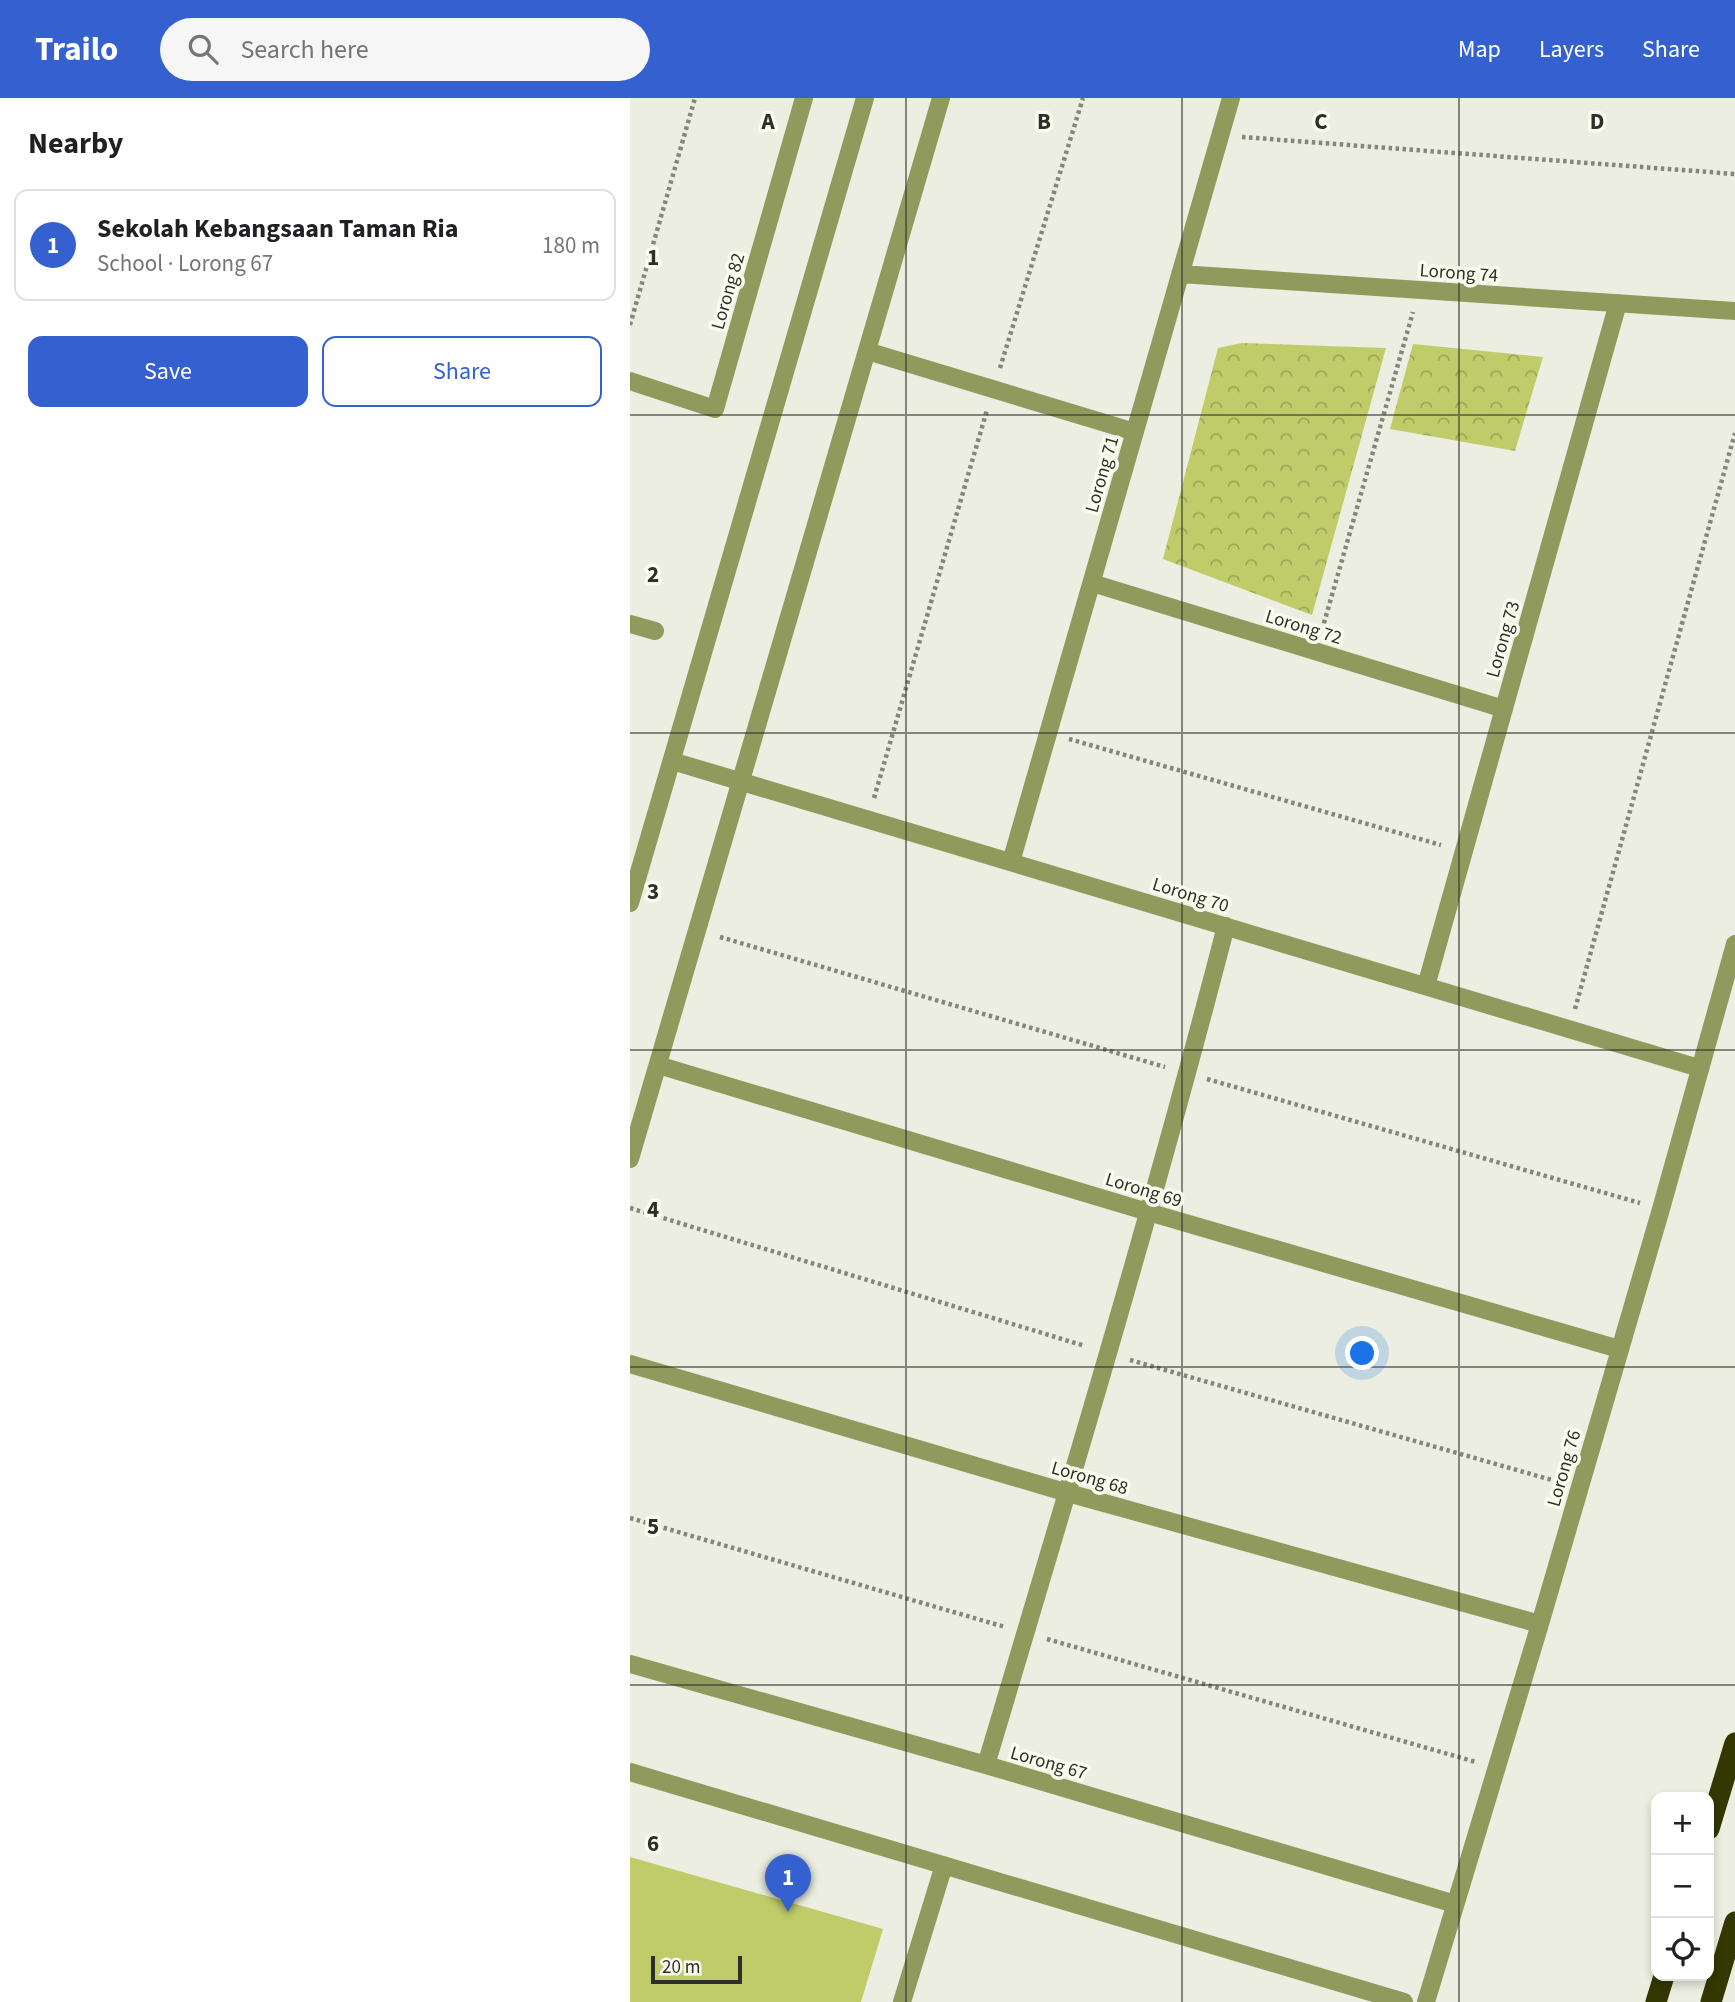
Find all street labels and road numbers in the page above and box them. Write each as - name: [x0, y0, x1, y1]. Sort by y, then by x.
- street label: Lorong 82: [705, 250, 752, 333]
- street label: Lorong 74: [1419, 257, 1499, 290]
- street label: Lorong 71: [1079, 433, 1126, 516]
- street label: Lorong 73: [1480, 598, 1527, 681]
- street label: Lorong 72: [1262, 603, 1345, 652]
- street label: Lorong 70: [1149, 871, 1232, 920]
- street label: Lorong 69: [1102, 1166, 1185, 1215]
- street label: Lorong 76: [1541, 1427, 1588, 1510]
- street label: Lorong 68: [1048, 1455, 1131, 1502]
- street label: Lorong 67: [1007, 1740, 1090, 1787]

